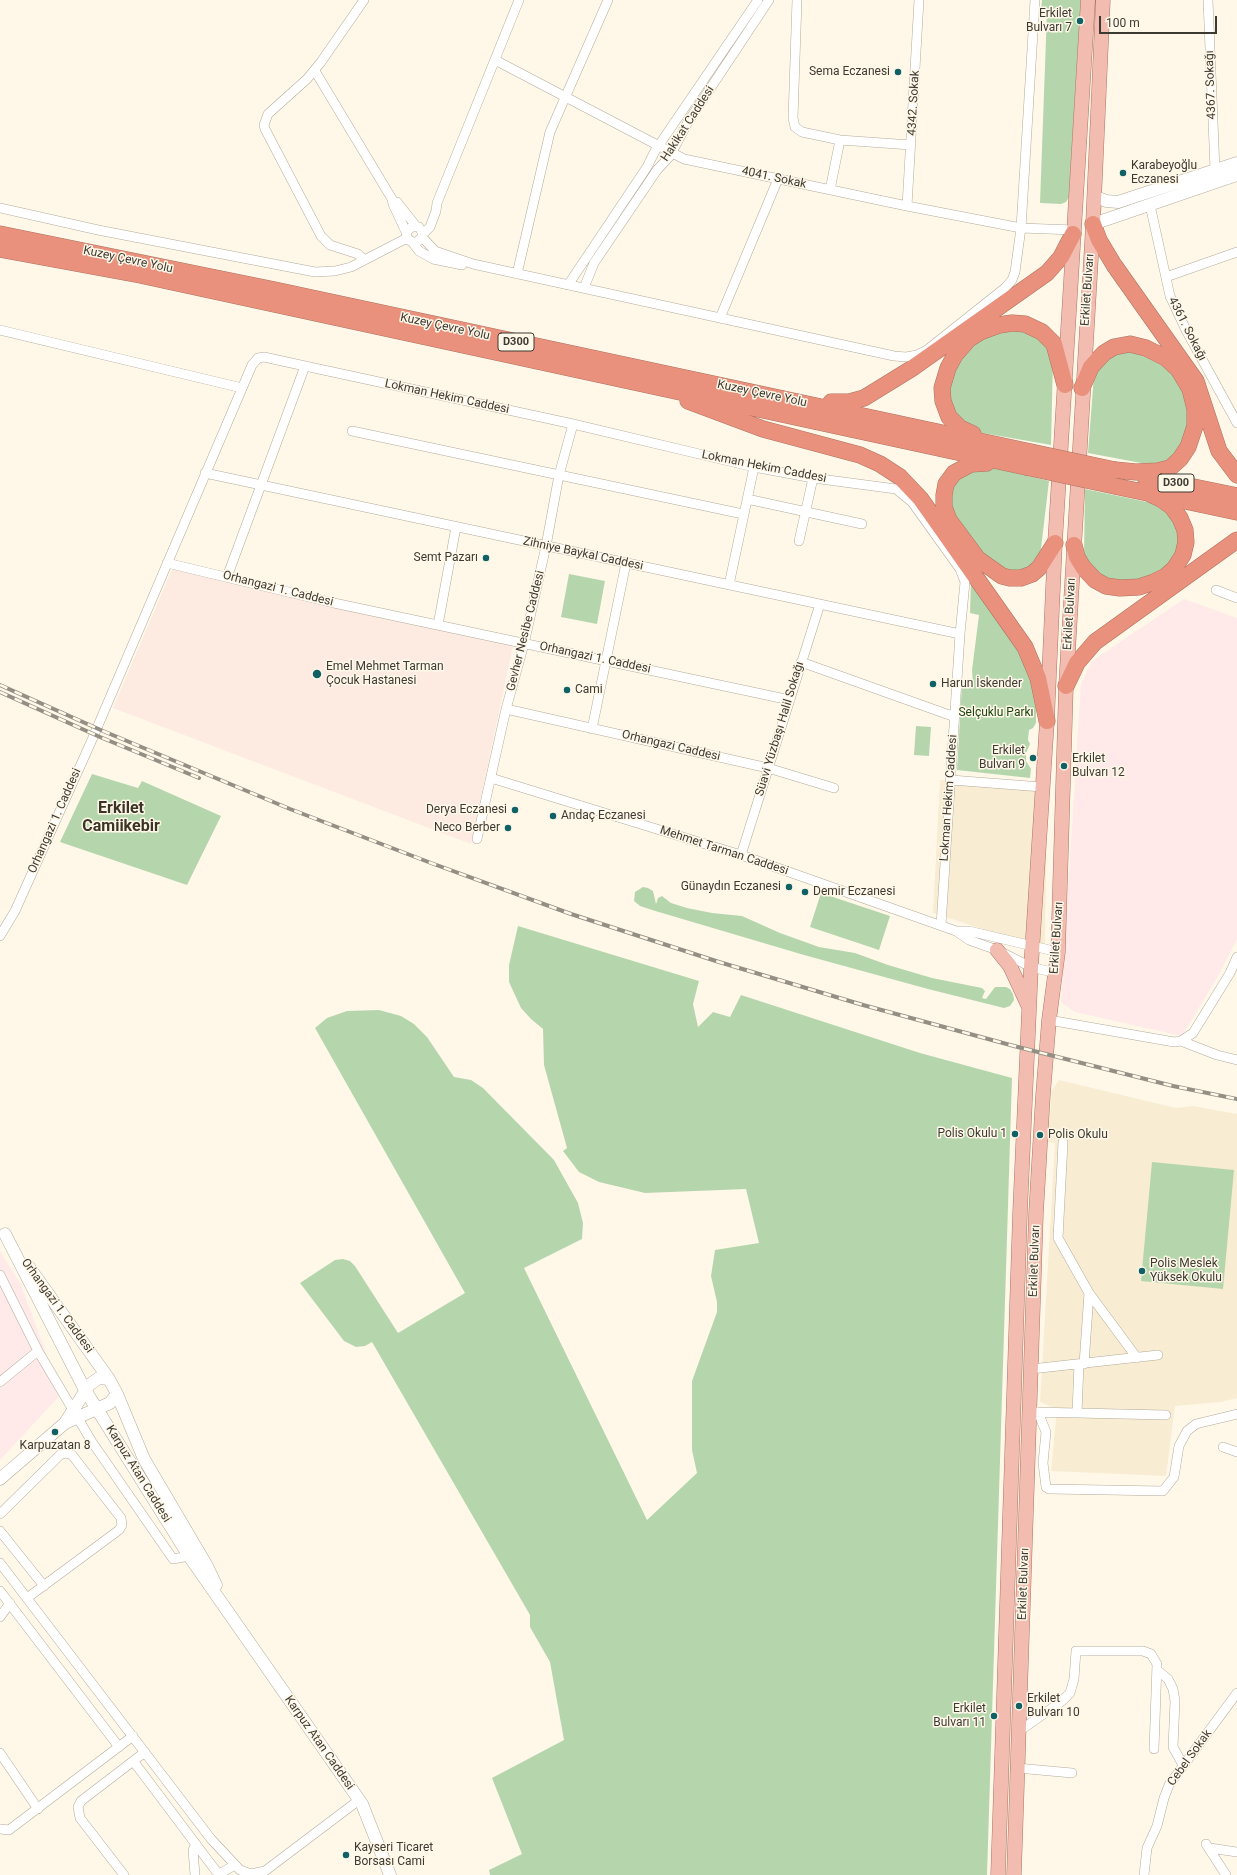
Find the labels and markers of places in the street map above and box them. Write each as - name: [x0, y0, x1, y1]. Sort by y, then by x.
- place label: Erkilet Bulvarı 7: [1026, 7, 1072, 35]
- marker: Erkilet Bulvarı 7: [1075, 16, 1085, 26]
- place label: Sema Eczanesi: [809, 65, 890, 79]
- marker: Sema Eczanesi: [893, 67, 903, 77]
- place label: Karabeyoğlu Eczanesi: [1131, 159, 1197, 187]
- marker: Karabeyoğlu Eczanesi: [1118, 168, 1128, 178]
- place label: Semt Pazarı: [414, 551, 478, 565]
- marker: Semt Pazarı: [481, 553, 491, 563]
- place label: Emel Mehmet Tarman Çocuk Hastanesi: [326, 660, 444, 688]
- marker: Emel Mehmet Tarman Çocuk Hastanesi: [311, 668, 323, 680]
- place label: Harun İskender: [941, 677, 1022, 691]
- marker: Harun İskender: [928, 679, 938, 689]
- place label: Cami: [575, 683, 603, 697]
- marker: Cami: [562, 685, 572, 695]
- place label: Erkilet Bulvarı 9: [979, 744, 1025, 772]
- place label: Erkilet Bulvarı 12: [1072, 752, 1125, 780]
- marker: Erkilet Bulvarı 9: [1028, 753, 1038, 763]
- marker: Erkilet Bulvarı 12: [1059, 761, 1069, 771]
- place label: Derya Eczanesi: [426, 803, 507, 817]
- marker: Derya Eczanesi: [510, 805, 520, 815]
- place label: Andaç Eczanesi: [561, 809, 646, 823]
- marker: Andaç Eczanesi: [548, 811, 558, 821]
- place label: Neco Berber: [434, 821, 500, 835]
- marker: Neco Berber: [503, 823, 513, 833]
- place label: Günaydın Eczanesi: [681, 880, 781, 894]
- marker: Günaydın Eczanesi: [784, 882, 794, 892]
- place label: Demir Eczanesi: [813, 885, 895, 899]
- marker: Demir Eczanesi: [800, 887, 810, 897]
- place label: Polis Okulu 1: [937, 1127, 1007, 1141]
- place label: Polis Okulu: [1048, 1128, 1108, 1142]
- marker: Polis Okulu 1: [1010, 1129, 1020, 1139]
- marker: Polis Okulu: [1035, 1130, 1045, 1140]
- place label: Polis Meslek Yüksek Okulu: [1150, 1257, 1222, 1285]
- marker: Polis Meslek Yüksek Okulu: [1137, 1266, 1147, 1276]
- marker: Karpuzatan 8: [50, 1427, 60, 1437]
- place label: Karpuzatan 8: [20, 1439, 90, 1453]
- place label: Erkilet Bulvarı 10: [1027, 1692, 1080, 1720]
- marker: Erkilet Bulvarı 10: [1014, 1701, 1024, 1711]
- place label: Erkilet Bulvarı 11: [933, 1702, 986, 1730]
- marker: Erkilet Bulvarı 11: [989, 1711, 999, 1721]
- place label: Kayseri Ticaret Borsası Cami: [354, 1841, 433, 1869]
- marker: Kayseri Ticaret Borsası Cami: [341, 1850, 351, 1860]

